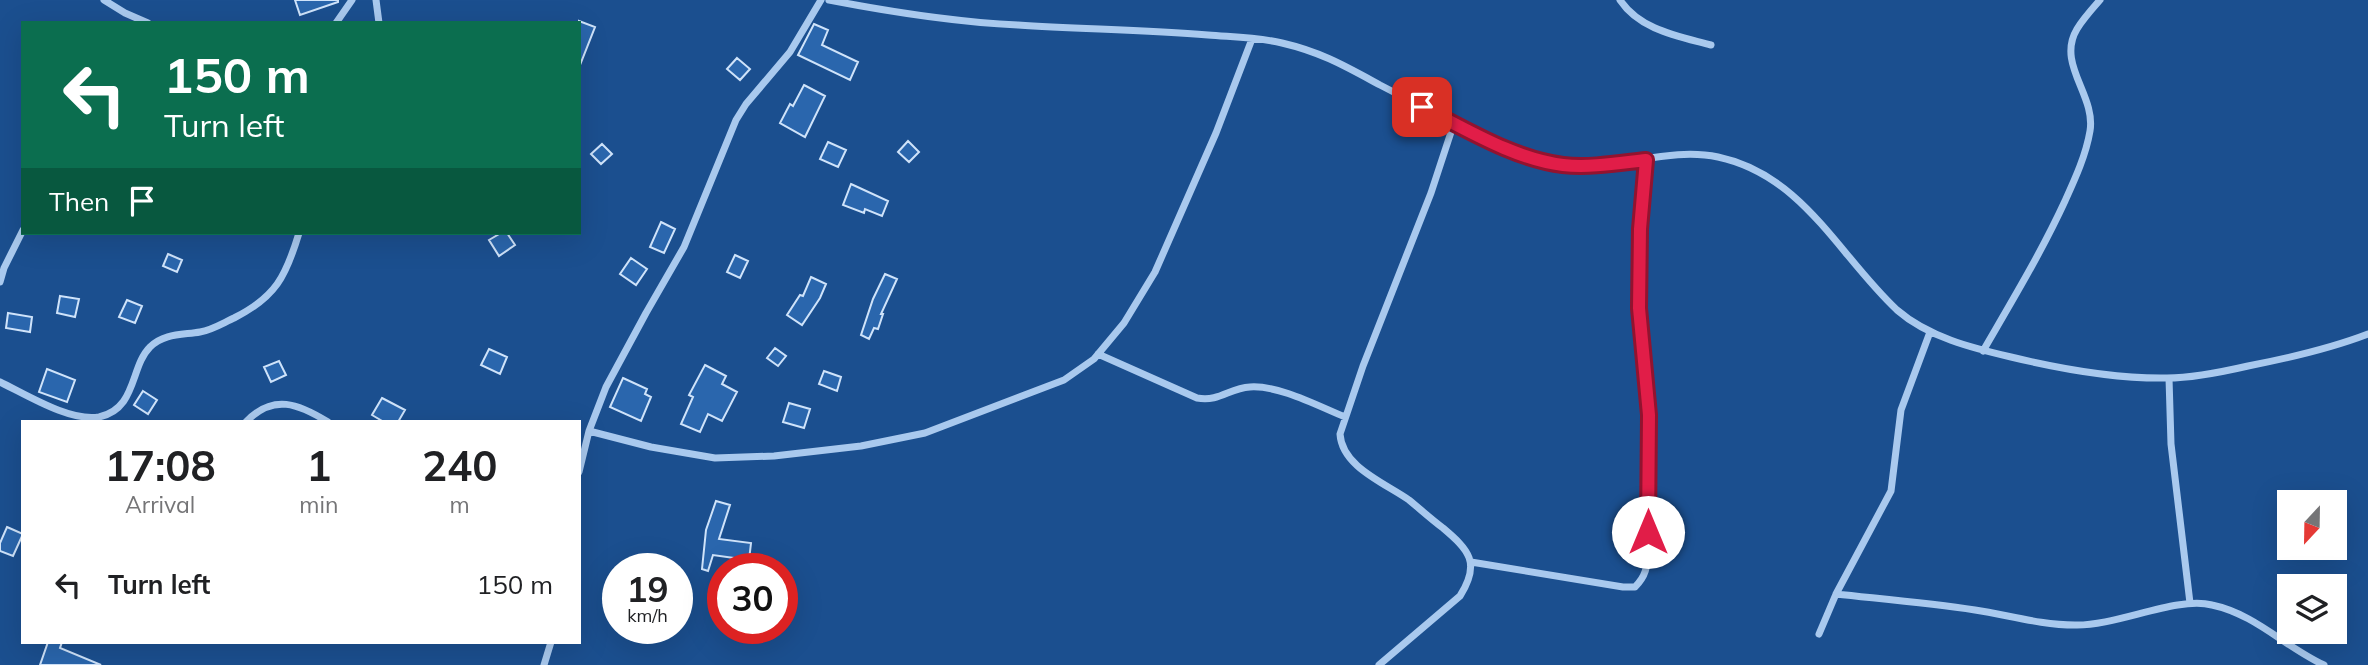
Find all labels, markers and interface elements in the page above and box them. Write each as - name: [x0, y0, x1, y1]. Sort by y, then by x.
- text: 150 m: [164, 44, 310, 105]
- icon: left: [49, 49, 140, 140]
- pin: [1392, 77, 1452, 137]
- icon: arrive: [1403, 88, 1441, 126]
- text: Turn left: [164, 105, 284, 145]
- icon: arrive: [123, 182, 161, 220]
- text: Then: [49, 185, 109, 218]
- text: 17:08: [105, 439, 216, 492]
- text: 1: [306, 439, 331, 492]
- text: 240: [422, 439, 497, 492]
- text: Arrival: [125, 490, 195, 519]
- text: min: [299, 490, 338, 519]
- text: m: [450, 490, 470, 519]
- north arrow: [2277, 490, 2347, 560]
- map controls: [2277, 490, 2347, 644]
- position arrow: [1611, 495, 1685, 569]
- speed limit sign: 30: [707, 553, 798, 644]
- icon: left: [49, 566, 87, 604]
- text: 19: [626, 567, 669, 611]
- text: Turn left: [108, 568, 210, 601]
- text: 150 m: [477, 568, 553, 601]
- button: layers: [2277, 574, 2347, 644]
- text: km/h: [627, 604, 668, 627]

